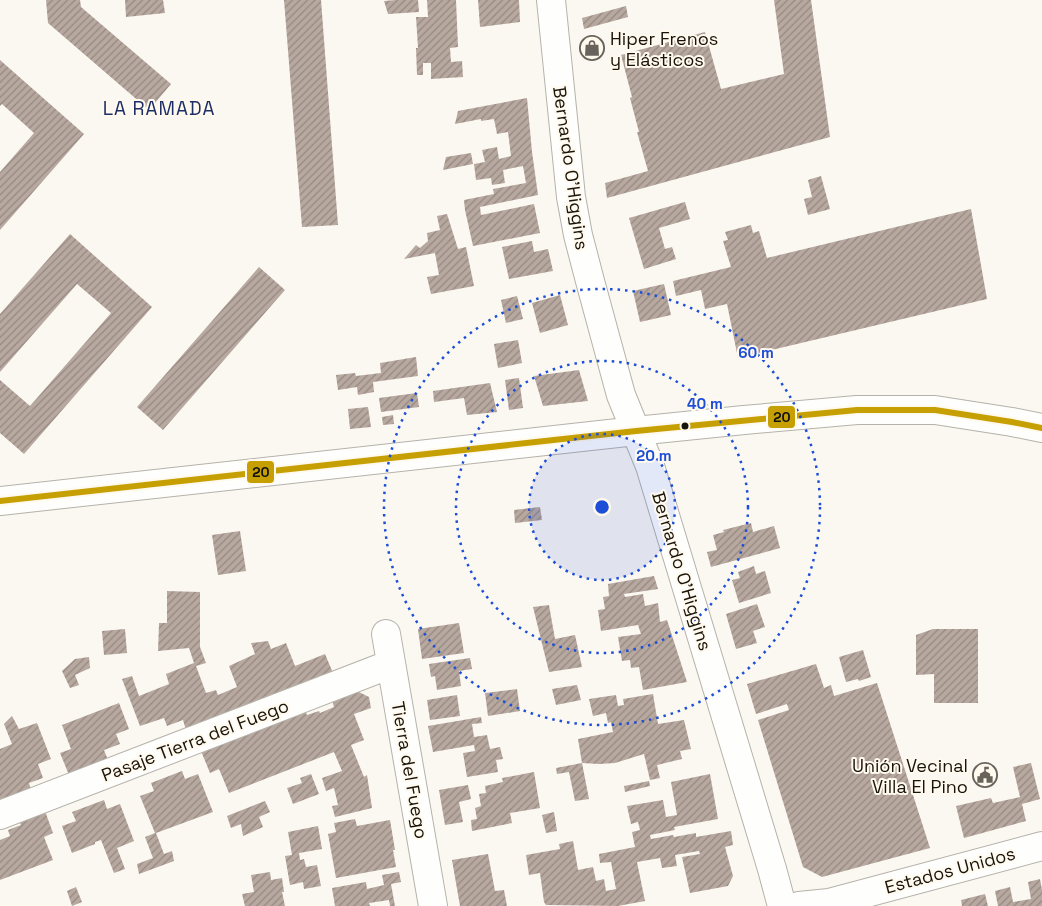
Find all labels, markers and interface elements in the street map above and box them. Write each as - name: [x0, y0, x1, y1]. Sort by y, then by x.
- place label: Hiper Frenos y Elásticos: [610, 27, 718, 71]
- shop icon: Hiper Frenos y Elásticos: [579, 35, 605, 61]
- street label: Bernardo O'Higgins: [548, 85, 594, 251]
- district label: LA RAMADA: [103, 96, 215, 121]
- text: 60 m: [738, 343, 774, 362]
- text: 40 m: [687, 394, 723, 413]
- line badge: 20: [767, 405, 796, 429]
- text: 20: [773, 408, 791, 426]
- unlabelled marker: [680, 421, 690, 431]
- text: 20 m: [636, 446, 672, 465]
- line badge: 20: [246, 460, 275, 484]
- text: 20: [252, 463, 270, 481]
- street label: Bernardo O'Higgins: [647, 489, 717, 653]
- centre of rings: [593, 498, 611, 516]
- street label: Pasaje Tierra del Fuego: [98, 694, 292, 786]
- street label: Tierra del Fuego: [387, 700, 433, 840]
- place label: Unión Vecinal Villa El Pino: [852, 754, 968, 798]
- public building icon: Unión Vecinal Villa El Pino: [972, 762, 998, 788]
- street label: Estados Unidos: [882, 842, 1018, 898]

